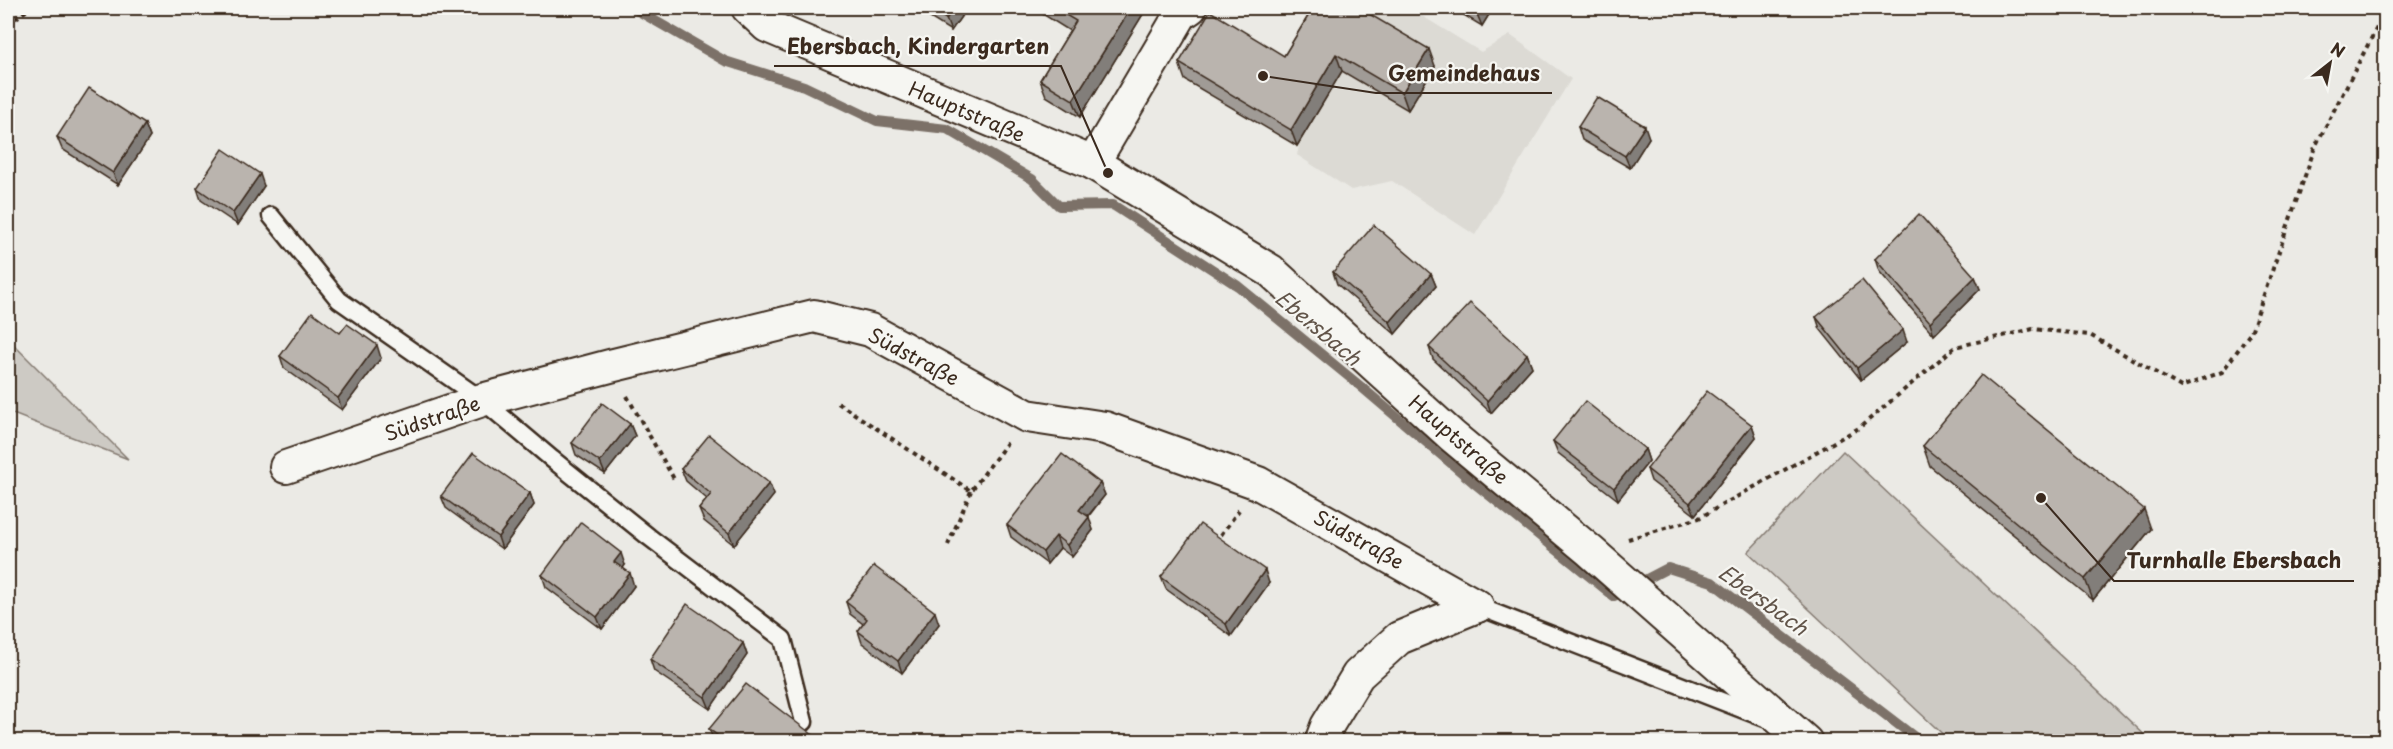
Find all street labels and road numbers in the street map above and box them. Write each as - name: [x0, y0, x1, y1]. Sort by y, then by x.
- street label: Hauptstraße: [904, 73, 1030, 149]
- street label: Südstraße: [863, 319, 965, 393]
- street label: Hauptstraße: [1402, 387, 1516, 491]
- street label: Südstraße: [380, 388, 484, 448]
- street label: Südstraße: [1308, 502, 1410, 576]

